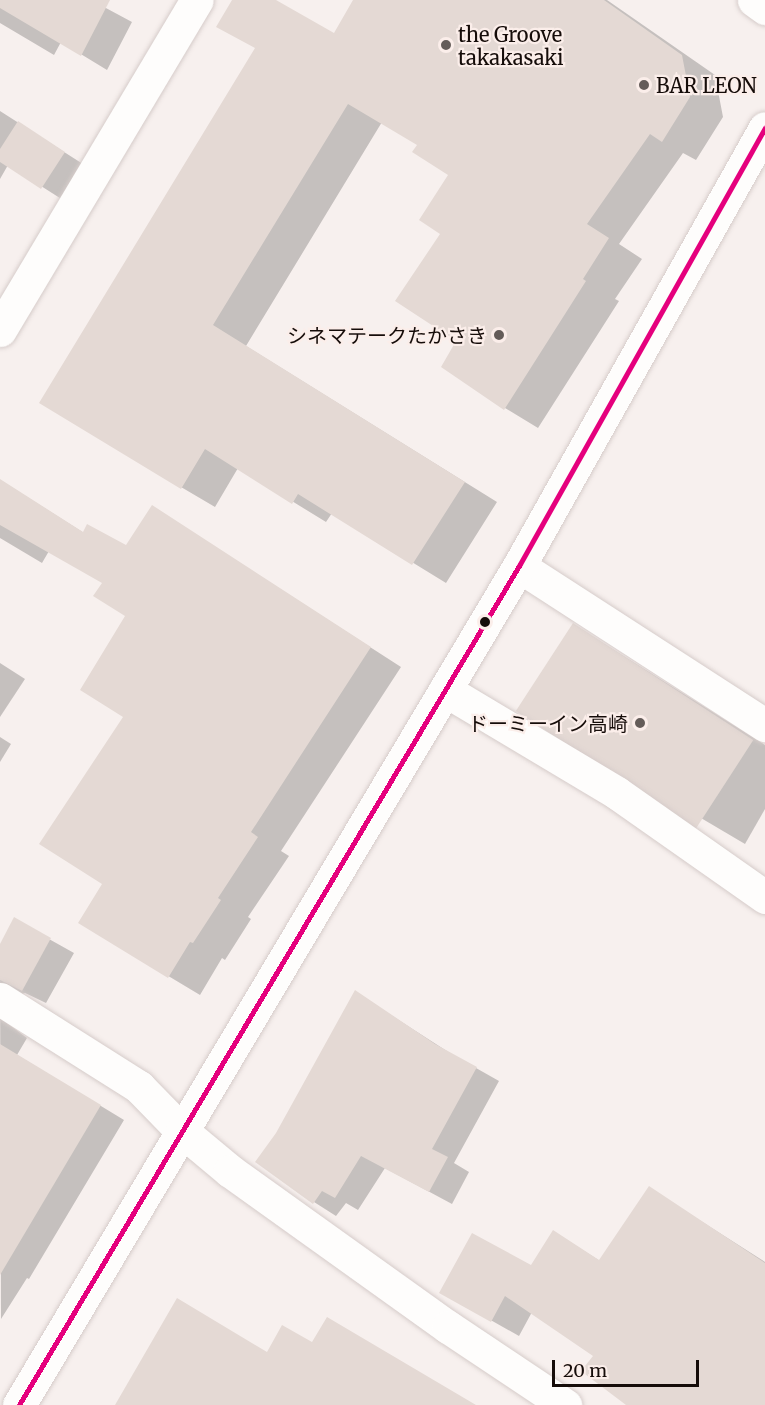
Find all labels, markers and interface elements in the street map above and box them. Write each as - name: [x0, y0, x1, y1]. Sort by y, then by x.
- place label: the Groove takakasaki: [458, 22, 564, 69]
- marker: the Groove takakasaki: [439, 38, 453, 52]
- place label: BAR LEON: [656, 73, 757, 97]
- marker: BAR LEON: [637, 78, 651, 92]
- place label: シネマテークたかさき: [287, 323, 487, 347]
- marker: シネマテークたかさき: [492, 328, 506, 342]
- unlabelled marker: [479, 616, 491, 628]
- place label: ドーミーイン高崎: [468, 711, 628, 735]
- marker: ドーミーイン高崎: [633, 716, 647, 730]
- scale bar: [555, 1348, 702, 1386]
- text: 20 m: [563, 1359, 607, 1382]

